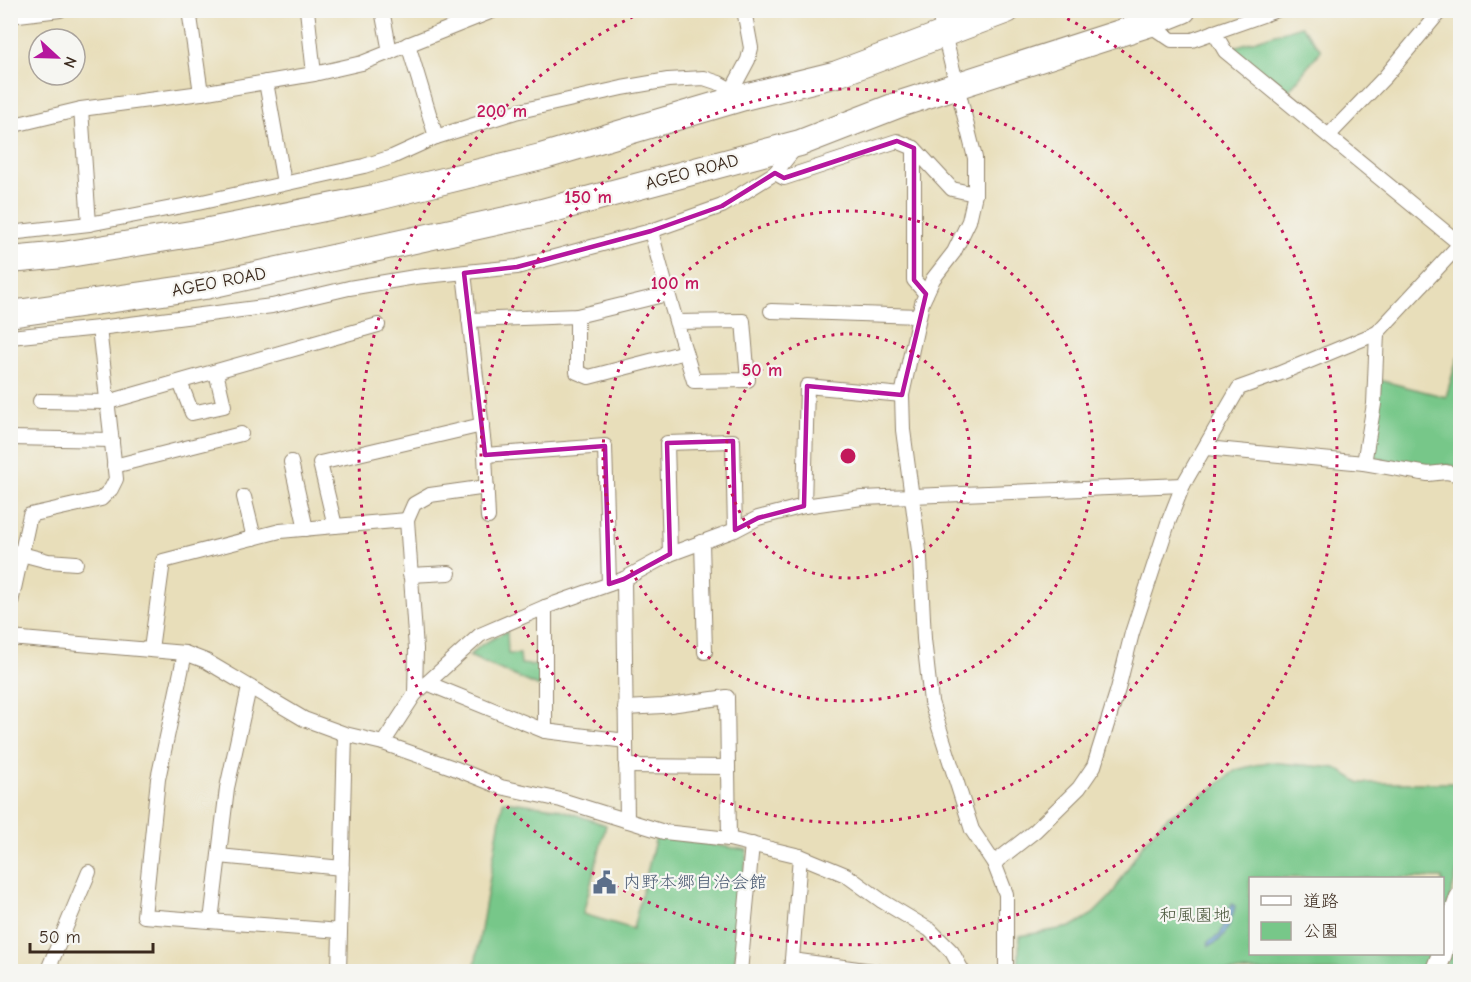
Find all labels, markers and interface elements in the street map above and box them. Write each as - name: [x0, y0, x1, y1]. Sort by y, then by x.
- north arrow: [27, 27, 87, 87]
- text: N: [60, 54, 80, 70]
- text: 200 m: [477, 101, 527, 122]
- street label: AGEO ROAD: [643, 149, 741, 195]
- text: 150 m: [564, 187, 612, 208]
- street label: AGEO ROAD: [170, 263, 268, 301]
- text: 100 m: [651, 273, 699, 294]
- text: 50 m: [742, 360, 782, 381]
- centre of rings: [838, 446, 858, 466]
- public building icon: 内野本郷自治会館: [592, 869, 618, 895]
- place label: 内野本郷自治会館: [623, 872, 767, 893]
- legend: [1249, 877, 1444, 955]
- text: 道路: [1303, 891, 1339, 912]
- park label: 和風園地: [1159, 905, 1231, 926]
- scale bar: [30, 916, 153, 954]
- text: 公園: [1303, 921, 1339, 942]
- text: 50 m: [39, 927, 81, 948]

